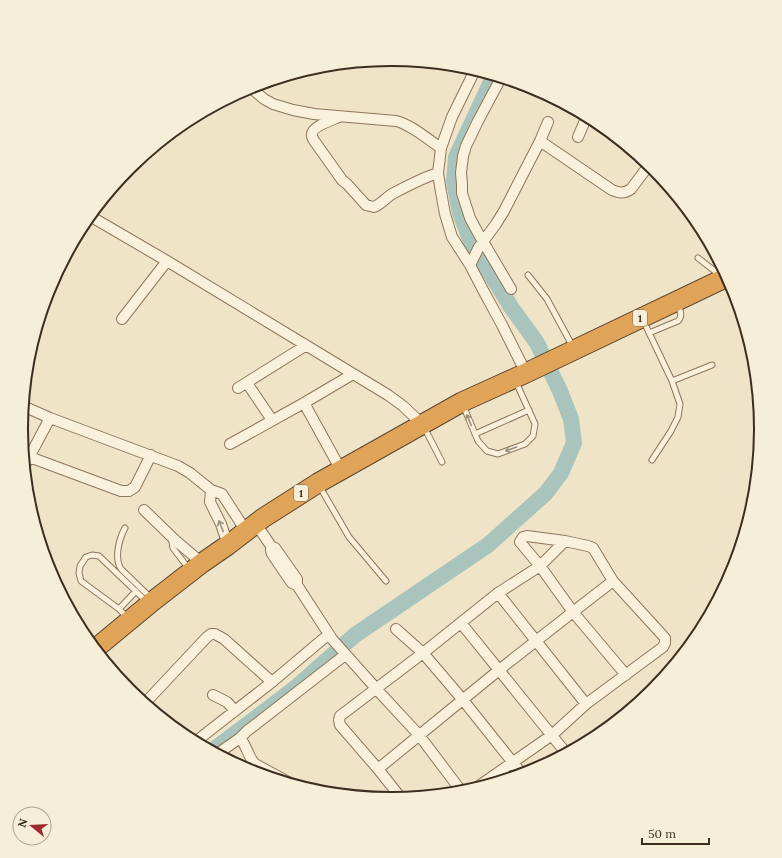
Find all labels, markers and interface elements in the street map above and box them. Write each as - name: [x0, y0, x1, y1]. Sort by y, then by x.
- road number: 1: [633, 310, 647, 326]
- one-way arrow: [465, 414, 472, 426]
- one-way arrow: [505, 446, 518, 453]
- road number: 1: [294, 485, 308, 501]
- one-way arrow: [217, 521, 225, 533]
- north arrow: [12, 806, 52, 846]
- text: N: [15, 816, 31, 829]
- scale bar: [642, 820, 709, 846]
- text: 50 m: [648, 826, 676, 841]

